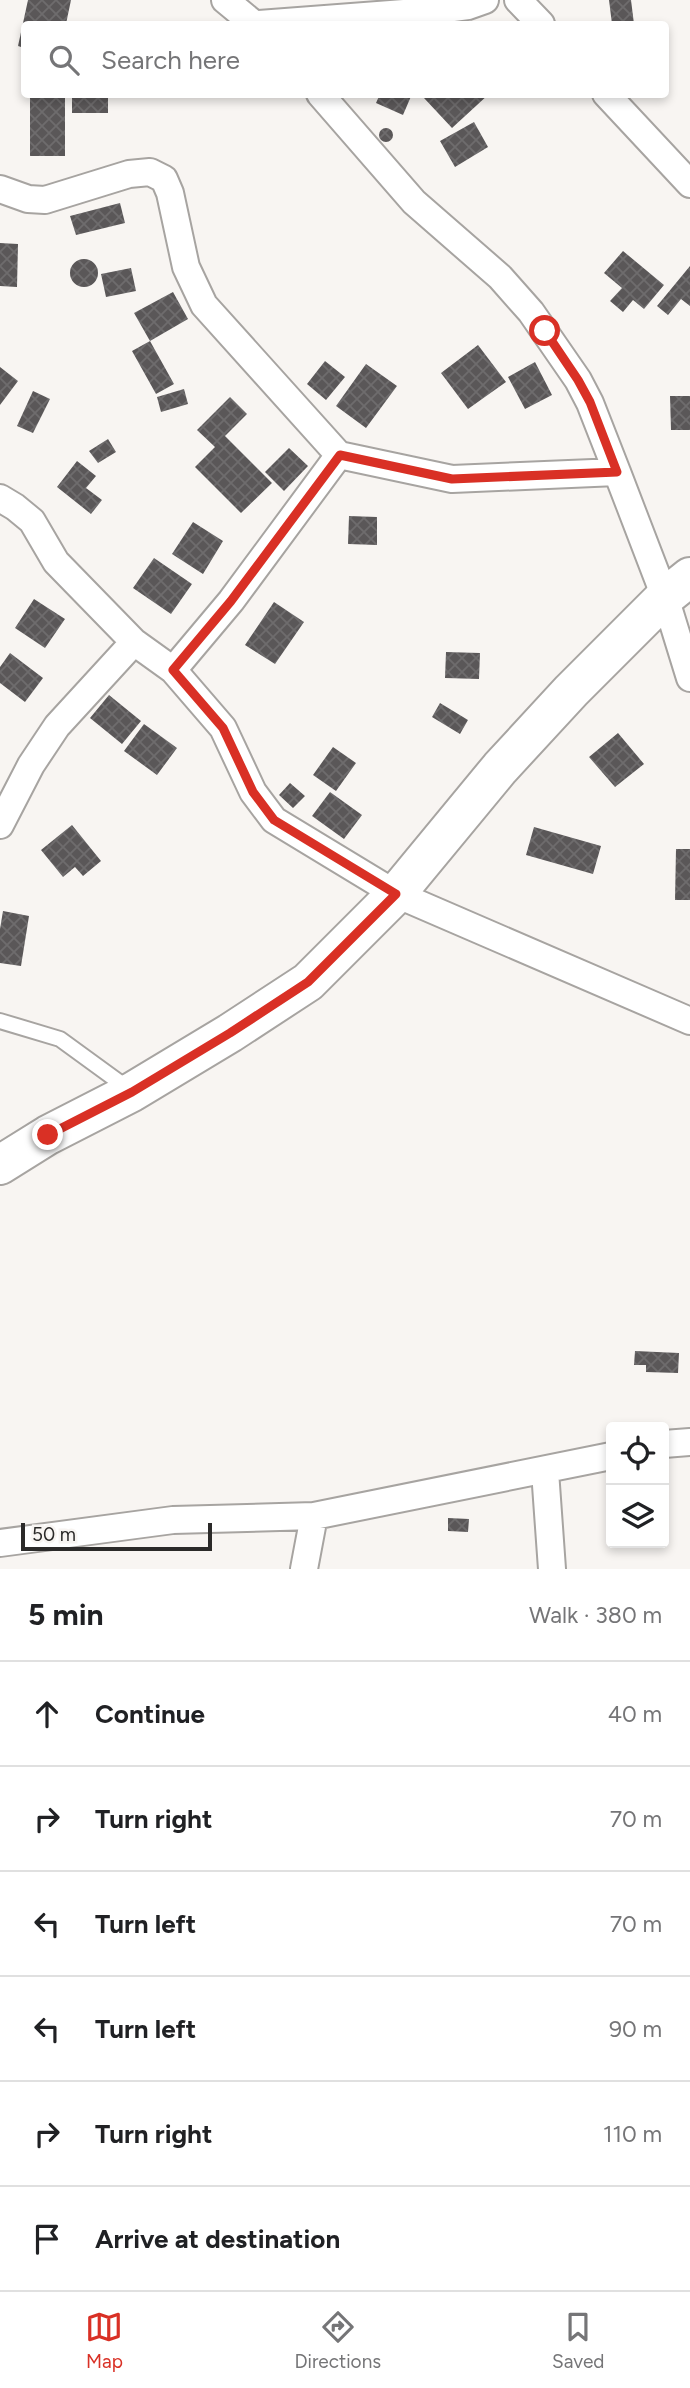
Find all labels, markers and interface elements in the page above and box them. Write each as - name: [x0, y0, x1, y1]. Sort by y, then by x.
- search box: [21, 21, 669, 98]
- icon: search: [45, 41, 83, 79]
- text: Search here: [101, 44, 240, 76]
- route start: [529, 315, 560, 346]
- route end: [32, 1119, 63, 1150]
- map controls: [606, 1422, 669, 1548]
- button: locate: [606, 1422, 669, 1485]
- button: layers: [606, 1485, 669, 1548]
- scale bar: [21, 1520, 212, 1552]
- text: 50 m: [32, 1523, 76, 1546]
- text: 5 min: [28, 1596, 104, 1633]
- text: Walk · 380 m: [529, 1601, 662, 1629]
- icon: ahead: [28, 1695, 66, 1733]
- text: Continue: [95, 1698, 205, 1730]
- text: 40 m: [608, 1700, 662, 1728]
- icon: right: [28, 1800, 66, 1838]
- text: Turn right: [95, 1803, 212, 1835]
- text: 70 m: [610, 1805, 662, 1833]
- icon: left: [28, 1905, 66, 1943]
- text: Turn left: [95, 1908, 196, 1940]
- text: 70 m: [610, 1910, 662, 1938]
- icon: left: [28, 2010, 66, 2048]
- text: Turn left: [95, 2013, 196, 2045]
- text: 90 m: [609, 2015, 662, 2043]
- icon: right: [28, 2115, 66, 2153]
- text: Turn right: [95, 2118, 212, 2150]
- text: 110 m: [603, 2120, 662, 2148]
- icon: arrive: [28, 2220, 66, 2258]
- text: Arrive at destination: [95, 2223, 340, 2255]
- tab: Map: [85, 2308, 123, 2373]
- tab: Directions: [294, 2308, 381, 2373]
- tab: Saved: [552, 2308, 604, 2373]

